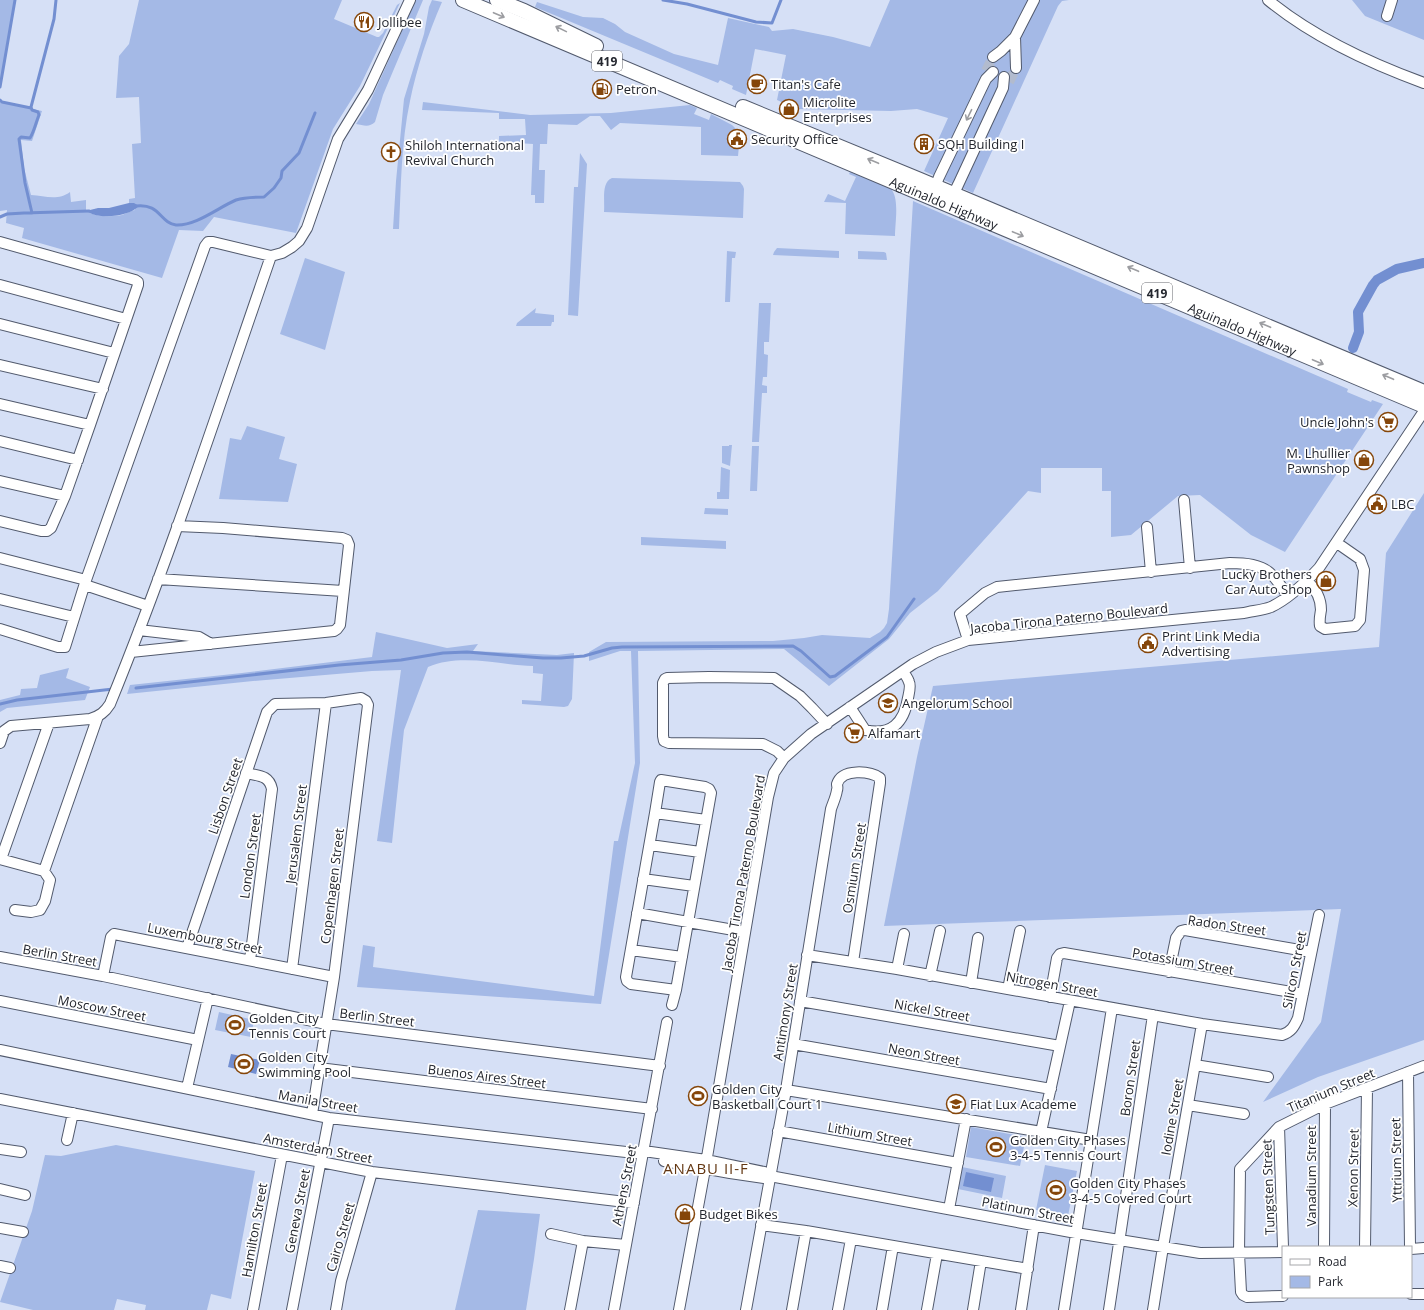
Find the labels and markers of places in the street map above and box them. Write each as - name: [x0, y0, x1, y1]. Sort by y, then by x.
- restaurant icon: Jollibee: [353, 11, 375, 33]
- place label: Jollibee: [376, 13, 422, 31]
- cafe icon: Titan's Cafe: [746, 73, 768, 95]
- place label: Titan's Cafe: [771, 75, 841, 93]
- fuel station icon: Petron: [591, 78, 613, 100]
- place label: Petron: [616, 80, 657, 98]
- place label: Microlite Enterprises: [803, 93, 872, 126]
- shop icon: Microlite Enterprises: [778, 98, 800, 120]
- public building icon: Security Office: [726, 128, 748, 150]
- place label: Security Office: [751, 130, 838, 148]
- building icon: SQH Building I: [913, 133, 935, 155]
- place label: SQH Building I: [938, 135, 1024, 153]
- place label: Shiloh International Revival Church: [405, 136, 524, 169]
- church icon: Shiloh International Revival Church: [380, 141, 402, 163]
- supermarket icon: Uncle John's: [1377, 411, 1399, 433]
- place label: Uncle John's: [1300, 413, 1374, 431]
- place label: M. Lhullier Pawnshop: [1286, 444, 1351, 477]
- shop icon: M. Lhullier Pawnshop: [1353, 449, 1375, 471]
- public building icon: LBC: [1366, 493, 1388, 515]
- place label: LBC: [1391, 495, 1414, 513]
- place label: Lucky Brothers Car Auto Shop: [1221, 565, 1312, 598]
- shop icon: Lucky Brothers Car Auto Shop: [1315, 570, 1337, 592]
- place label: Print Link Media Advertising: [1162, 627, 1260, 660]
- public building icon: Print Link Media Advertising: [1137, 632, 1159, 654]
- school or university icon: Angelorum School: [877, 692, 899, 714]
- place label: Angelorum School: [902, 694, 1013, 712]
- supermarket icon: Alfamart: [843, 722, 865, 744]
- place label: Alfamart: [868, 724, 921, 742]
- place label: Golden City Tennis Court: [249, 1009, 327, 1042]
- sports icon: Golden City Tennis Court: [224, 1014, 246, 1036]
- place label: Golden City Swimming Pool: [258, 1048, 351, 1081]
- sports icon: Golden City Swimming Pool: [233, 1053, 255, 1075]
- place label: Golden City Basketball Court 1: [712, 1080, 822, 1113]
- sports icon: Golden City Basketball Court 1: [687, 1085, 709, 1107]
- school or university icon: Fiat Lux Academe: [945, 1093, 967, 1115]
- place label: Fiat Lux Academe: [970, 1095, 1076, 1113]
- place label: Golden City Phases 3-4-5 Tennis Court: [1010, 1131, 1126, 1164]
- sports icon: Golden City Phases 3-4-5 Tennis Court: [985, 1136, 1007, 1158]
- place label: Golden City Phases 3-4-5 Covered Court: [1070, 1174, 1192, 1207]
- sports icon: Golden City Phases 3-4-5 Covered Court: [1045, 1179, 1067, 1201]
- shop icon: Budget Bikes: [674, 1203, 696, 1225]
- place label: Budget Bikes: [699, 1205, 778, 1223]

